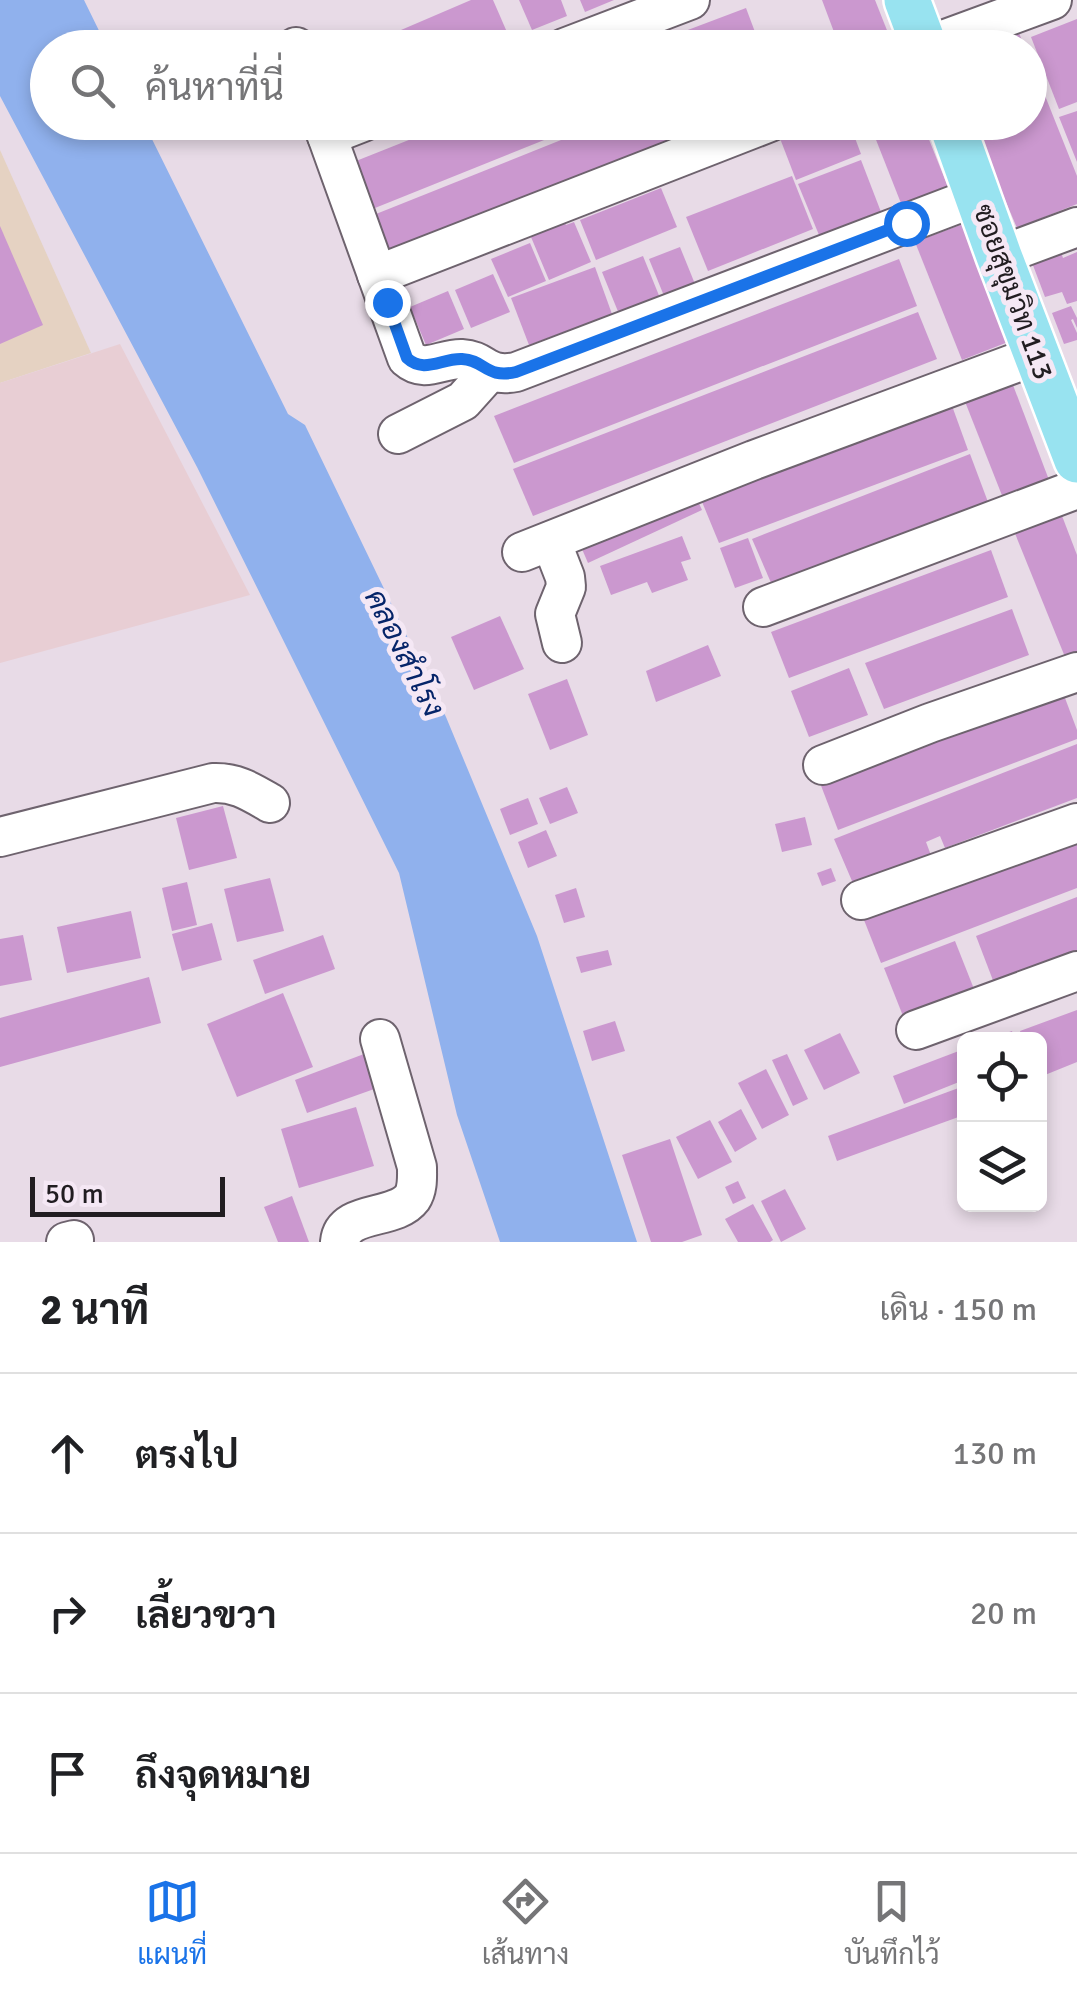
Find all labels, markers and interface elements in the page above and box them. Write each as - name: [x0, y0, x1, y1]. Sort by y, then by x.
- search box: [30, 30, 1047, 140]
- icon: search: [65, 58, 120, 113]
- text: ค้นหาที่นี่: [145, 64, 284, 111]
- street label: ซอยสุขุมวิท 113: [964, 200, 1060, 385]
- route start: [884, 201, 930, 247]
- route end: [365, 280, 411, 326]
- water label: คลองสำโรง: [356, 582, 454, 723]
- map controls: [957, 1032, 1047, 1212]
- button: locate: [957, 1032, 1047, 1122]
- button: layers: [957, 1122, 1047, 1212]
- scale bar: [30, 1172, 225, 1216]
- text: 50 m: [45, 1177, 104, 1211]
- text: 2 นาที: [40, 1285, 149, 1336]
- text: เดิน · 150 m: [880, 1290, 1037, 1329]
- icon: ahead: [40, 1426, 95, 1481]
- text: ตรงไป: [135, 1432, 239, 1479]
- text: 130 m: [953, 1434, 1037, 1473]
- icon: right: [40, 1586, 95, 1641]
- text: เลี้ยวขวา: [135, 1592, 277, 1639]
- text: 20 m: [970, 1594, 1037, 1633]
- icon: arrive: [40, 1746, 95, 1801]
- text: ถึงจุดหมาย: [135, 1752, 311, 1799]
- tab: แผนที่: [137, 1874, 207, 1972]
- tab: เส้นทาง: [482, 1874, 569, 1972]
- tab: บันทึกไว้: [844, 1874, 940, 1972]

